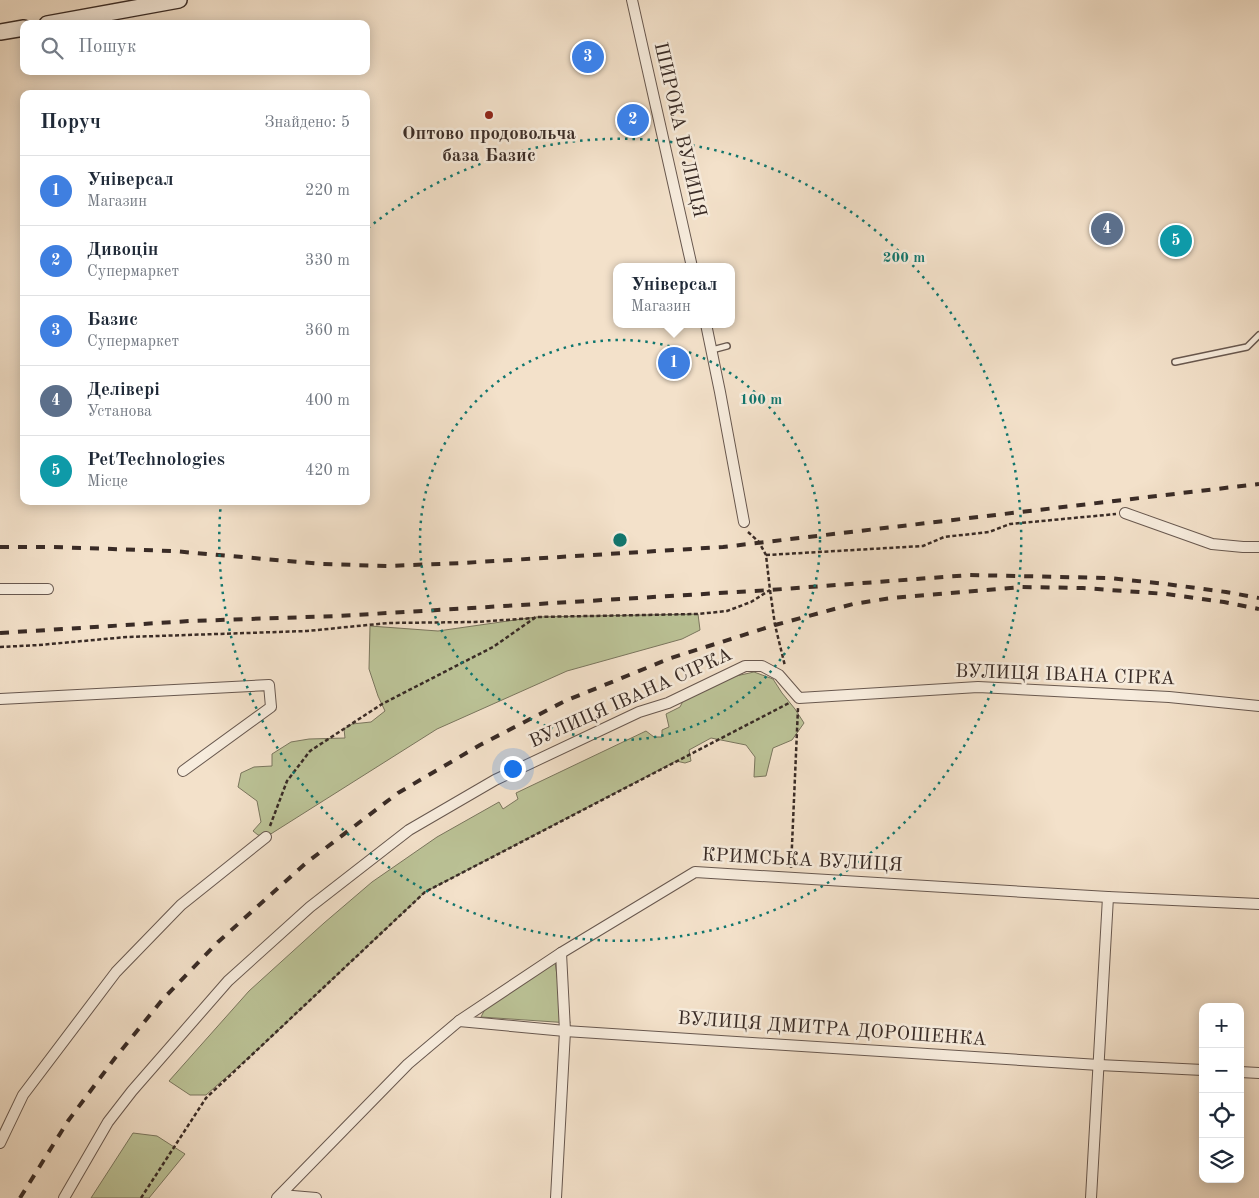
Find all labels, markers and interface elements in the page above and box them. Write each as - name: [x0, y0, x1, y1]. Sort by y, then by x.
- search box: [20, 20, 370, 75]
- icon: search: [38, 34, 66, 62]
- text: Пошук: [78, 38, 136, 57]
- pin: 3: [572, 38, 604, 76]
- street label: ШИРОКА ВУЛИЦЯ: [650, 41, 708, 219]
- pin: 2: [617, 101, 649, 139]
- marker: Оптово продовольча база Базис: [483, 109, 495, 121]
- text: Поруч: [40, 112, 101, 133]
- text: Знайдено: 5: [265, 115, 350, 131]
- place label: Оптово продовольча база Базис: [402, 125, 576, 166]
- text: Універсал: [87, 171, 174, 190]
- text: 1: [51, 183, 61, 199]
- text: 220 m: [305, 183, 350, 199]
- text: Магазин: [87, 194, 147, 210]
- pin: 4: [1091, 210, 1123, 248]
- pin: 5: [1160, 222, 1192, 260]
- text: Дивоцін: [87, 241, 159, 260]
- text: 200 m: [883, 251, 925, 266]
- text: 2: [51, 253, 61, 269]
- text: 330 m: [305, 253, 350, 269]
- popup: [613, 263, 735, 328]
- text: Супермаркет: [87, 264, 179, 280]
- text: Універсал: [631, 276, 717, 295]
- text: Магазин: [631, 299, 691, 315]
- text: Базис: [87, 311, 138, 330]
- text: 3: [51, 323, 61, 339]
- text: 360 m: [305, 323, 350, 339]
- text: Супермаркет: [87, 334, 179, 350]
- pin: 1: [658, 344, 690, 382]
- text: Делівері: [87, 381, 160, 400]
- text: 4: [51, 393, 61, 409]
- text: 400 m: [305, 393, 350, 409]
- text: 100 m: [740, 393, 782, 408]
- text: Установа: [87, 404, 152, 420]
- text: PetTechnologies: [87, 451, 225, 470]
- text: 5: [51, 463, 61, 479]
- text: 420 m: [305, 463, 350, 479]
- text: Місце: [87, 474, 128, 490]
- centre of rings: [611, 531, 629, 549]
- street label: ВУЛИЦЯ ІВАНА СІРКА: [527, 645, 736, 752]
- street label: ВУЛИЦЯ ІВАНА СІРКА: [955, 663, 1176, 689]
- your location: [500, 756, 526, 782]
- street label: КРИМСЬКА ВУЛИЦЯ: [701, 846, 903, 876]
- map controls: [1199, 1003, 1244, 1183]
- button: +: [1199, 1003, 1244, 1048]
- street label: ВУЛИЦЯ ДМИТРА ДОРОШЕНКА: [677, 1010, 988, 1050]
- button: −: [1199, 1048, 1244, 1093]
- button: locate: [1199, 1093, 1244, 1138]
- button: layers: [1199, 1138, 1244, 1183]

